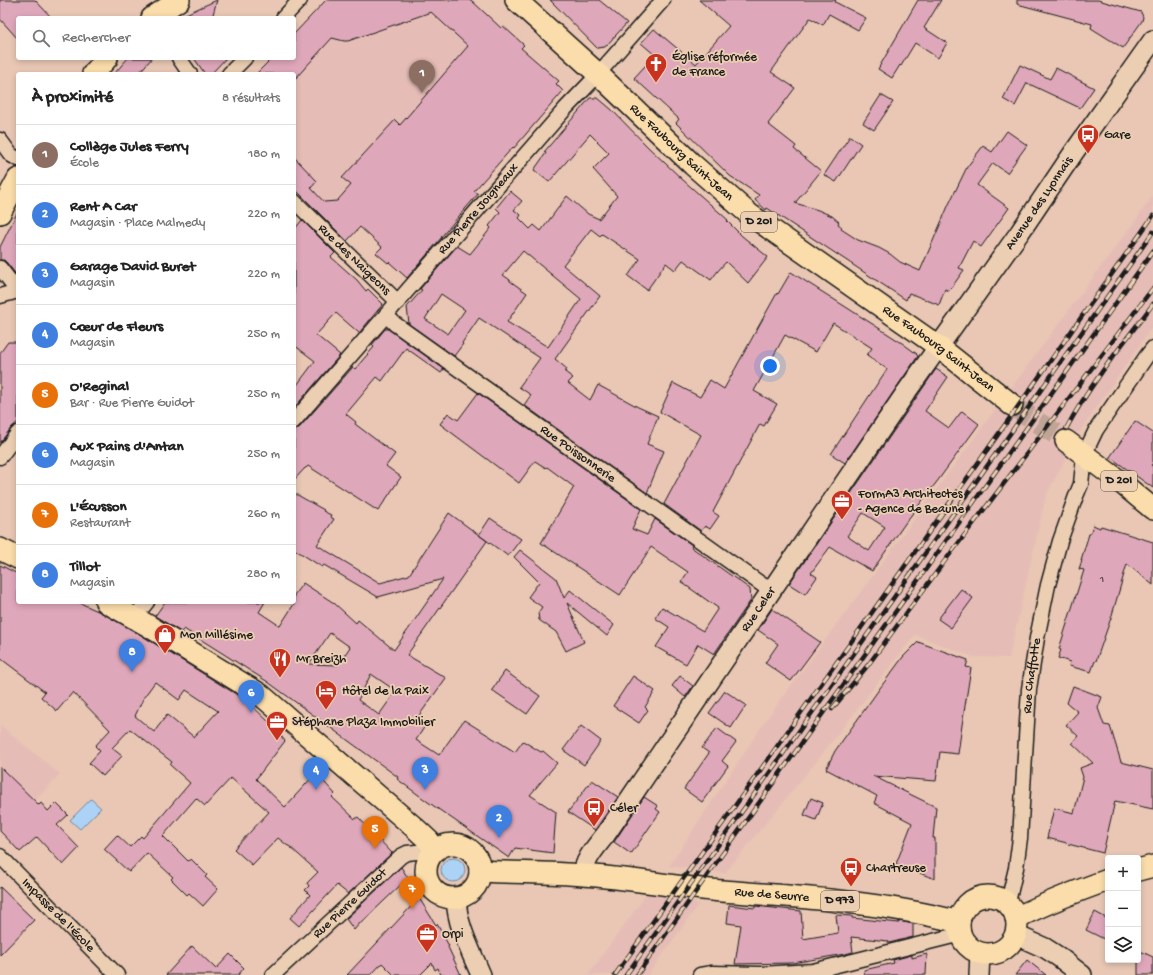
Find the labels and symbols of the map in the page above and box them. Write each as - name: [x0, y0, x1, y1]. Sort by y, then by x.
- place label: Église réformée de France: [672, 49, 757, 80]
- church icon: Église réformée de France: [643, 51, 669, 84]
- pin: 1: [409, 60, 435, 93]
- street label: Rue Faubourg Saint-Jean: [626, 101, 737, 205]
- bus stop icon: Gare: [1075, 122, 1101, 155]
- place label: Gare: [1104, 128, 1131, 143]
- street label: Avenue des Lyonnais: [1002, 153, 1077, 253]
- street label: Rue Pierre Joigneaux: [435, 160, 522, 257]
- road number: D 20I: [741, 212, 777, 232]
- street label: Rue des Naigeons: [315, 221, 395, 299]
- street label: Rue Faubourg Saint-Jean: [879, 302, 998, 396]
- your location: [760, 356, 780, 376]
- street label: Rue Poissonnerie: [537, 422, 619, 486]
- road number: D 20I: [1101, 471, 1137, 491]
- place label: FormA3 Architectes - Agence de Beaune: [857, 487, 965, 517]
- office icon: FormA3 Architectes - Agence de Beaune: [829, 488, 855, 521]
- house number: 1: [1099, 574, 1104, 586]
- street label: Rue Celer: [738, 583, 780, 635]
- shop icon: Mon Millésime: [152, 622, 178, 655]
- place label: Mon Millésime: [180, 628, 253, 643]
- street label: Rue Chaffotte: [1020, 637, 1044, 714]
- pin: 8: [119, 639, 145, 672]
- restaurant icon: Mr Breizh: [267, 646, 293, 679]
- place label: Mr Breizh: [296, 652, 346, 667]
- hotel icon: Hôtel de la Paix: [313, 678, 339, 711]
- pin: 6: [238, 680, 264, 713]
- place label: Hôtel de la Paix: [342, 684, 429, 699]
- office icon: Stéphane Plaza Immobilier: [264, 709, 290, 742]
- place label: Stéphane Plaza Immobilier: [292, 715, 436, 730]
- pin: 4: [303, 757, 329, 790]
- pin: 3: [412, 757, 438, 790]
- bus stop icon: Céler: [581, 795, 607, 828]
- place label: Céler: [610, 801, 639, 816]
- pin: 2: [486, 805, 512, 838]
- pin: 5: [362, 816, 388, 849]
- bus stop icon: Chartreuse: [838, 855, 864, 888]
- place label: Chartreuse: [866, 861, 926, 876]
- street label: Rue Pierre Guidot: [310, 864, 391, 941]
- street label: Impasse de l'École: [19, 875, 98, 956]
- pin: 7: [399, 876, 425, 909]
- street label: Rue de Seurre: [734, 884, 810, 905]
- road number: D 973: [821, 891, 859, 911]
- office icon: Orpi: [414, 921, 440, 954]
- place label: Orpi: [442, 927, 464, 942]

